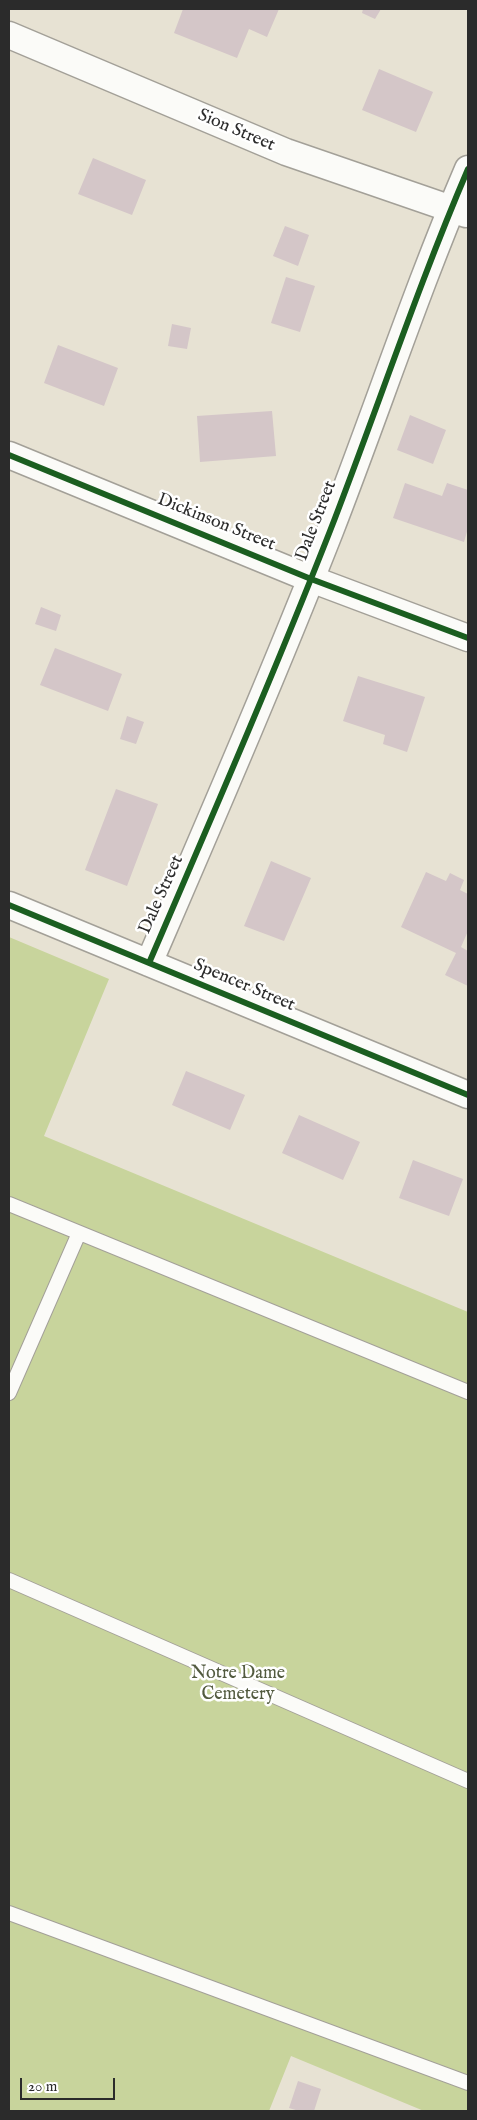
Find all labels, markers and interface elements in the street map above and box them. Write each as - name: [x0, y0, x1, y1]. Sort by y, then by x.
- street label: Sion Street: [194, 105, 278, 157]
- street label: Dale Street: [292, 478, 342, 564]
- street label: Dickinson Street: [154, 490, 278, 556]
- street label: Dale Street: [135, 852, 189, 938]
- street label: Spencer Street: [190, 955, 298, 1017]
- park label: Notre Dame Cemetery: [191, 1663, 285, 1706]
- scale bar: [22, 2068, 118, 2100]
- text: 20 m: [28, 2077, 57, 2096]

